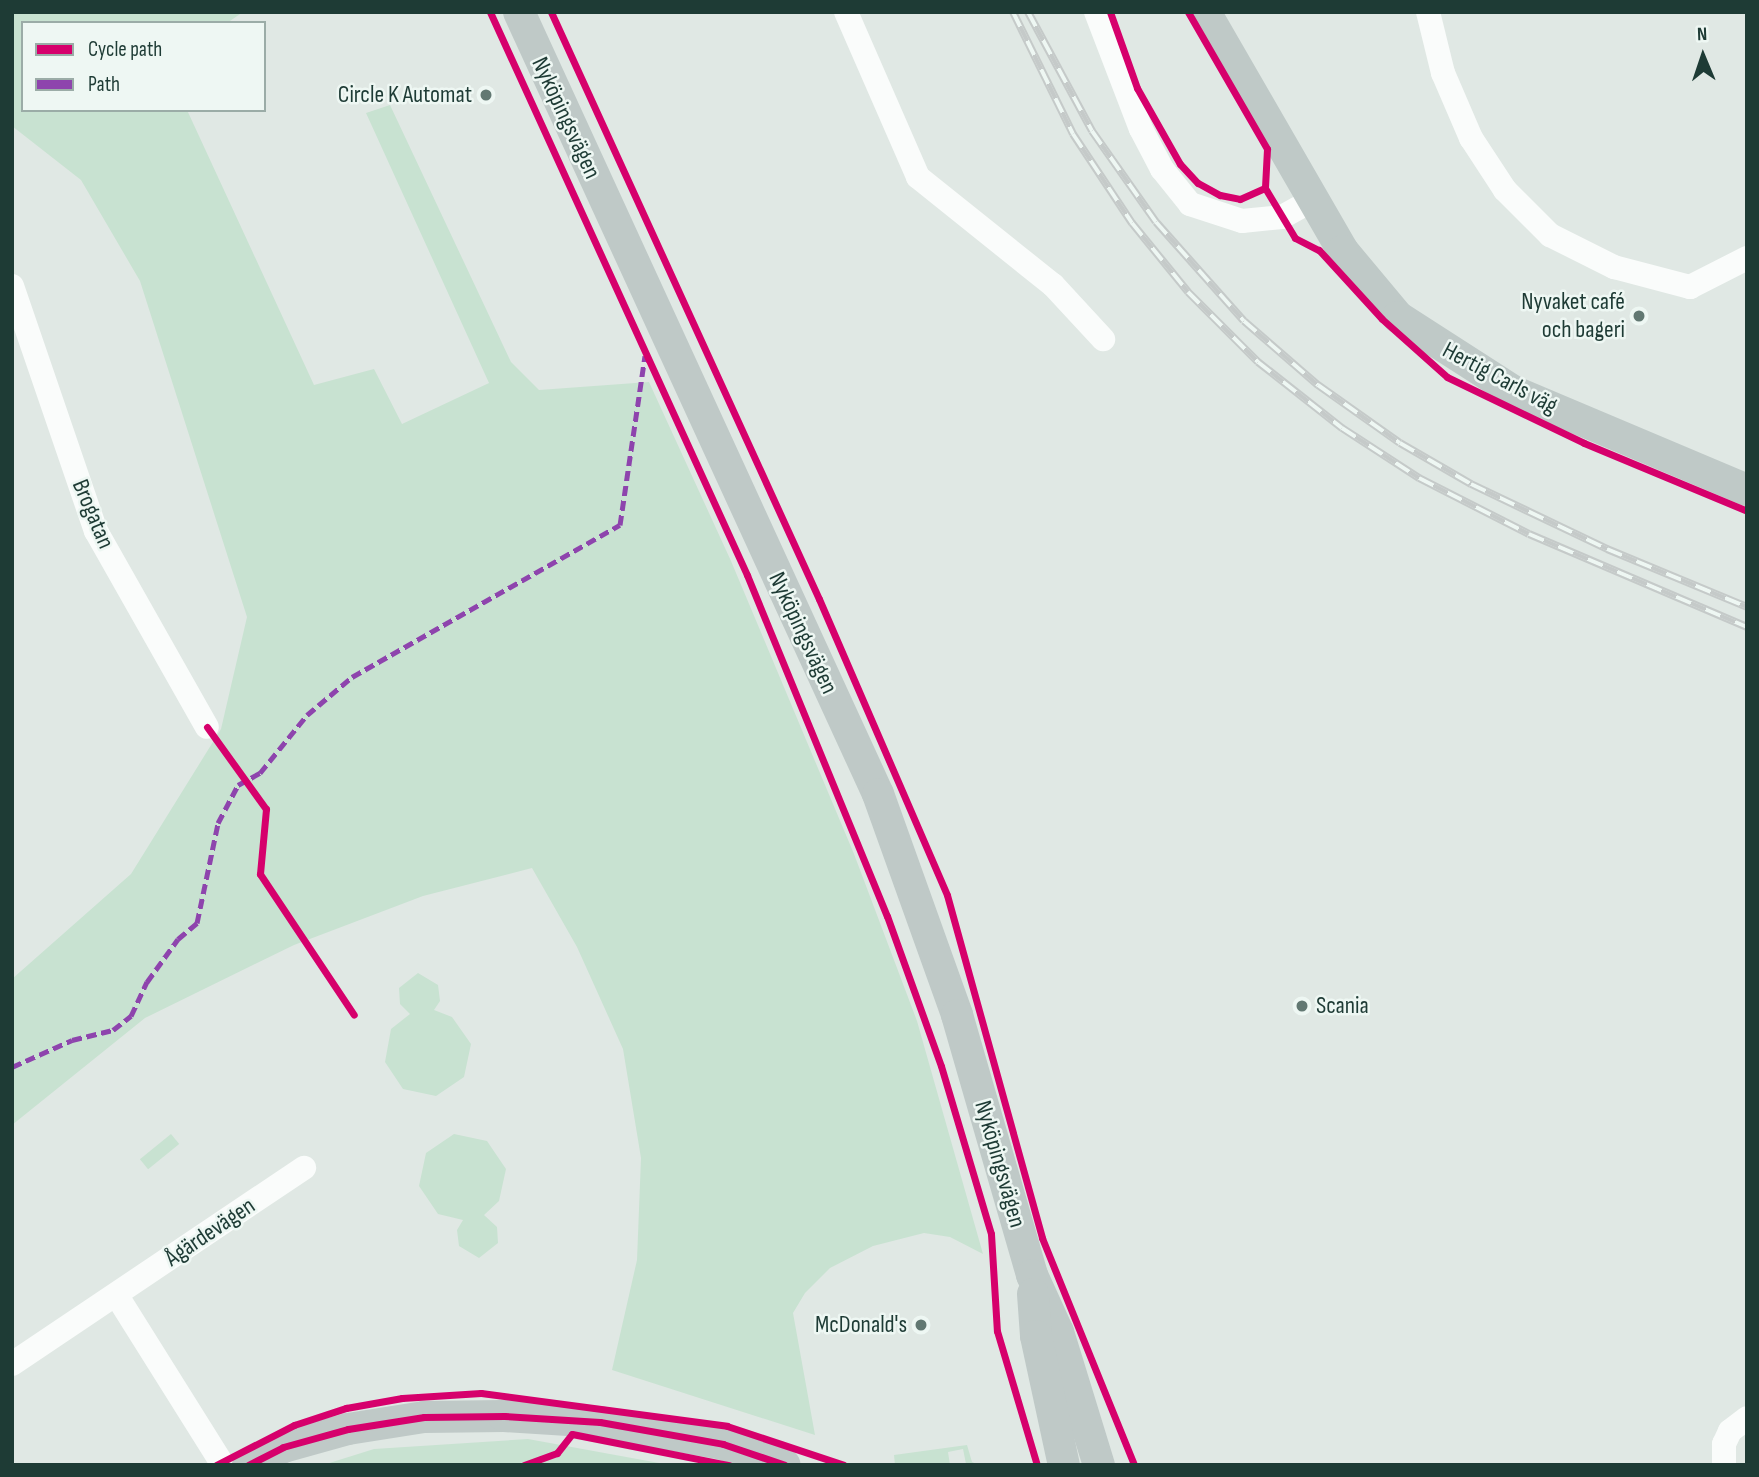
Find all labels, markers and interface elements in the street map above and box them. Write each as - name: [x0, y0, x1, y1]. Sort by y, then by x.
- legend: [21, 21, 266, 112]
- north arrow: [1668, 21, 1738, 91]
- text: N: [1697, 23, 1708, 46]
- text: Cycle path: [88, 37, 162, 62]
- street label: Nyköpingsvägen: [525, 53, 607, 183]
- text: Path: [88, 72, 120, 97]
- place label: Circle K Automat: [338, 81, 472, 109]
- marker: Circle K Automat: [478, 87, 494, 103]
- place label: Nyvaket café och bageri: [1521, 288, 1625, 344]
- marker: Nyvaket café och bageri: [1631, 308, 1647, 324]
- street label: Hertig Carls väg: [1438, 336, 1562, 420]
- street label: Brogatan: [66, 475, 120, 553]
- street label: Nyköpingsvägen: [762, 568, 844, 698]
- place label: Scania: [1316, 992, 1369, 1020]
- marker: Scania: [1294, 998, 1310, 1014]
- street label: Nyköpingsvägen: [968, 1097, 1032, 1231]
- street label: Ågärdevägen: [159, 1191, 261, 1273]
- place label: McDonald's: [815, 1311, 907, 1339]
- marker: McDonald's: [913, 1317, 929, 1333]

